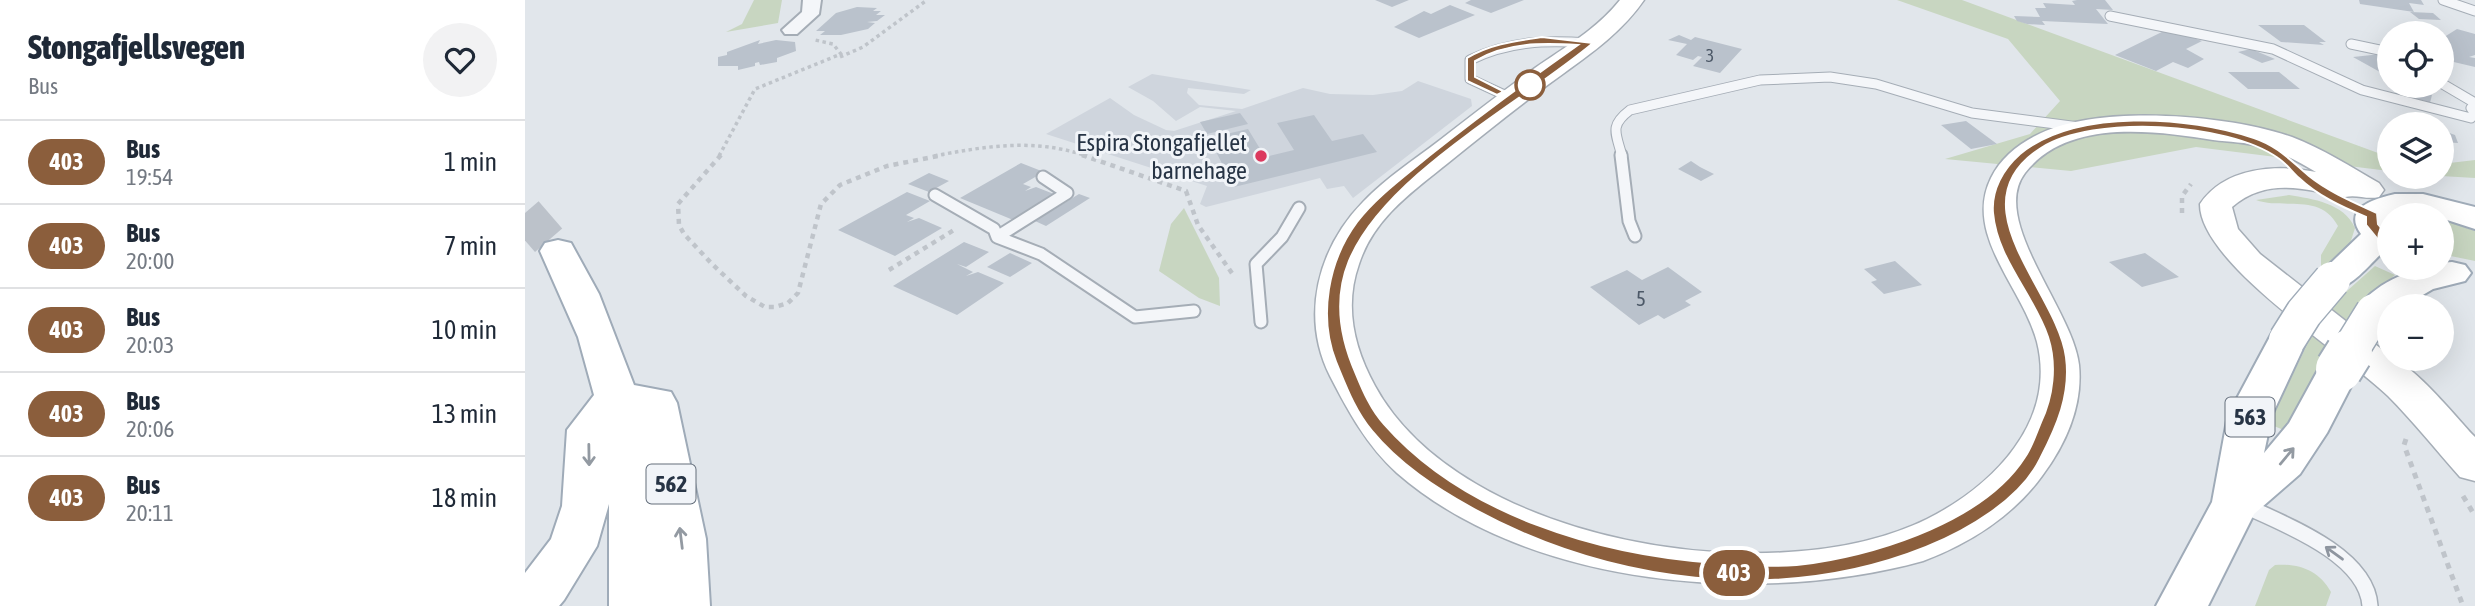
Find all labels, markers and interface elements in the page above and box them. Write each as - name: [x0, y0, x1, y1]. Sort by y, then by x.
- map controls: [2377, 21, 2454, 371]
- button: locate: [2377, 21, 2454, 98]
- button: heart: [423, 23, 497, 97]
- text: Stongafjellsvegen: [28, 28, 245, 66]
- house number: 3: [1706, 45, 1714, 66]
- unlabelled marker: [1515, 70, 1545, 100]
- text: Bus: [28, 73, 58, 99]
- button: layers: [2377, 112, 2454, 189]
- place label: Espira Stongafjellet barnehage: [1076, 129, 1247, 184]
- text: Bus: [126, 134, 160, 164]
- text: 1 min: [444, 147, 497, 177]
- text: 403: [50, 148, 83, 175]
- marker: Espira Stongafjellet barnehage: [1253, 148, 1269, 164]
- text: 19:54: [126, 164, 173, 190]
- button: +: [2377, 203, 2454, 280]
- text: Bus: [126, 218, 160, 248]
- text: 7 min: [444, 231, 497, 261]
- text: 403: [50, 232, 83, 259]
- text: 20:00: [126, 248, 174, 274]
- house number: 5: [1636, 286, 1646, 310]
- button: −: [2377, 294, 2454, 371]
- text: Bus: [126, 302, 160, 332]
- text: 10 min: [432, 315, 497, 345]
- text: 403: [50, 316, 83, 343]
- text: 20:03: [126, 332, 174, 358]
- text: Bus: [126, 386, 160, 416]
- road number: 563: [2225, 398, 2275, 436]
- text: 13 min: [432, 399, 497, 429]
- text: 403: [50, 400, 83, 427]
- text: 20:06: [126, 416, 174, 442]
- one-way arrow: [582, 443, 596, 466]
- one-way arrow: [2279, 448, 2295, 466]
- road number: 562: [647, 464, 695, 504]
- text: Bus: [126, 470, 160, 500]
- text: 18 min: [432, 483, 497, 513]
- text: 403: [50, 484, 83, 511]
- text: 20:11: [126, 500, 174, 526]
- one-way arrow: [674, 527, 687, 550]
- one-way arrow: [2325, 546, 2344, 560]
- line badge: 403: [1694, 550, 1774, 596]
- text: 403: [1717, 559, 1751, 586]

